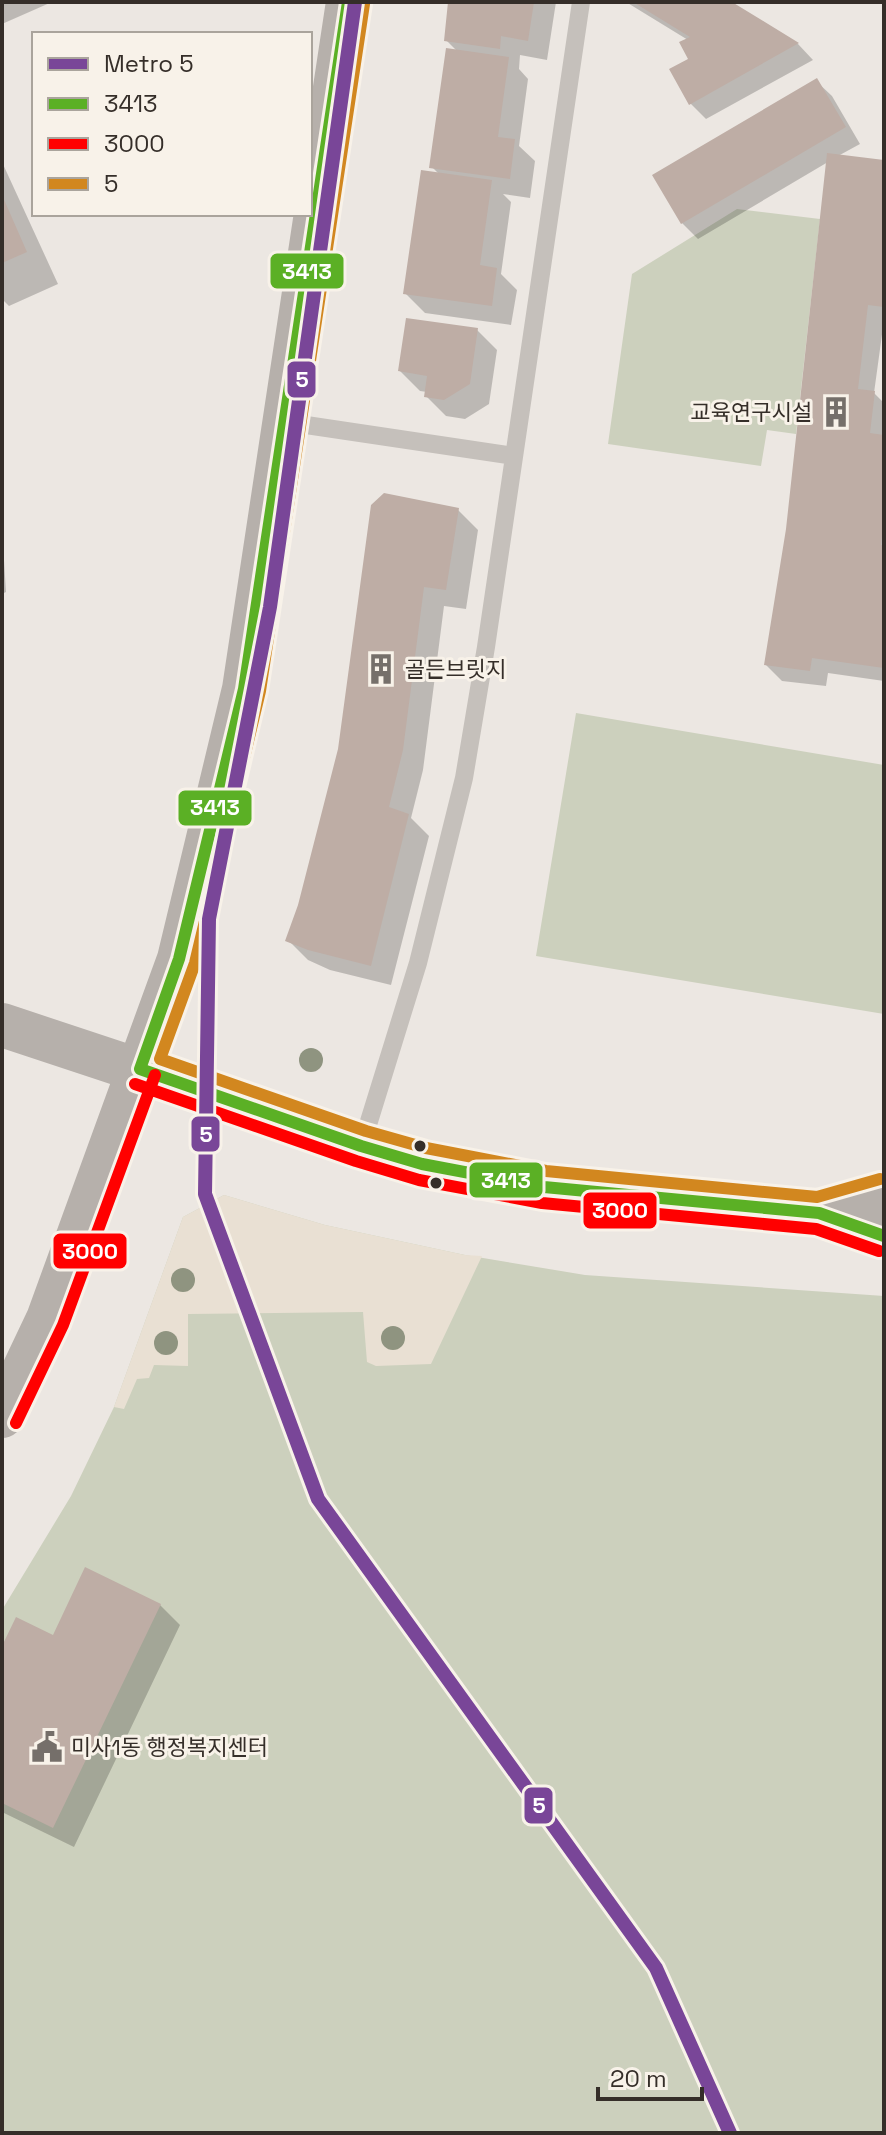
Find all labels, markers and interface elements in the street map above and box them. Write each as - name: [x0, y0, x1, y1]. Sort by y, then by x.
- legend: [32, 32, 312, 216]
- text: Metro 5: [104, 48, 194, 79]
- text: 3413: [104, 88, 157, 119]
- text: 3000: [104, 128, 165, 159]
- text: 5: [104, 168, 118, 199]
- line badge: 3413: [269, 252, 345, 290]
- text: 3413: [282, 257, 332, 285]
- line badge: 5: [286, 360, 317, 399]
- text: 5: [295, 365, 309, 393]
- building icon: 교육연구시설: [819, 395, 853, 429]
- place label: 교육연구시설: [691, 398, 812, 426]
- building icon: 골든브릿지: [364, 652, 398, 686]
- place label: 골든브릿지: [405, 655, 506, 683]
- line badge: 3413: [177, 789, 253, 827]
- text: 3413: [190, 793, 240, 821]
- line badge: 5: [190, 1115, 221, 1153]
- text: 5: [199, 1120, 213, 1148]
- unlabelled marker: [412, 1138, 428, 1154]
- line badge: 3413: [468, 1161, 544, 1199]
- text: 3413: [481, 1166, 531, 1194]
- unlabelled marker: [428, 1175, 444, 1191]
- line badge: 3000: [582, 1191, 658, 1230]
- text: 3000: [592, 1196, 648, 1224]
- line badge: 3000: [52, 1232, 128, 1270]
- text: 3000: [62, 1237, 118, 1265]
- public building icon: 미사1동 행정복지센터: [30, 1730, 64, 1764]
- place label: 미사1동 행정복지센터: [71, 1733, 268, 1761]
- line badge: 5: [523, 1786, 554, 1825]
- text: 5: [532, 1791, 546, 1819]
- scale bar: [598, 2051, 702, 2101]
- text: 20 m: [610, 2063, 667, 2094]

